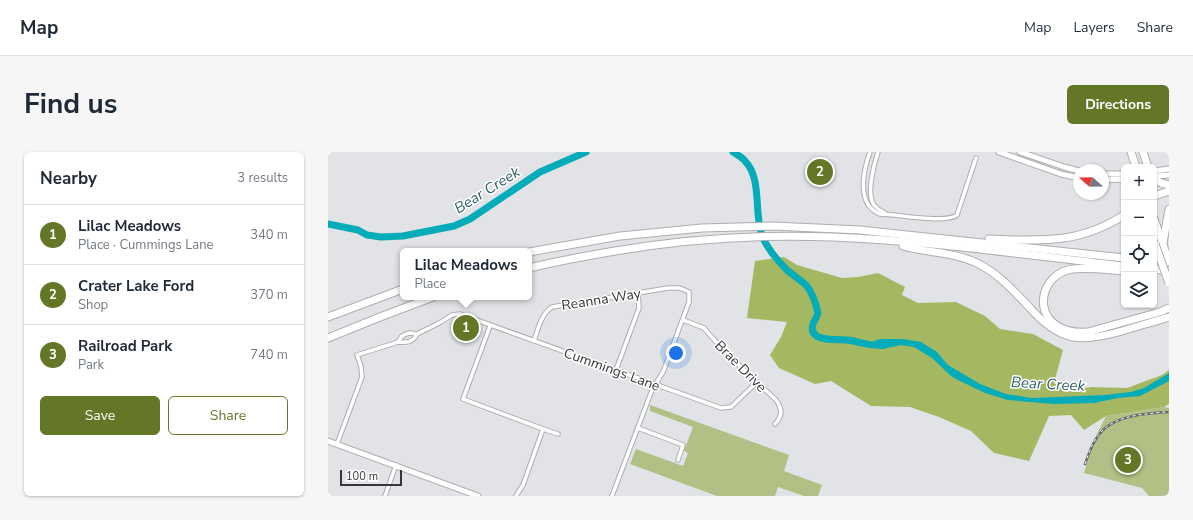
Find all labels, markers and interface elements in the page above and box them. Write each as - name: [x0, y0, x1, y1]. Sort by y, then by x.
- text: Map: [20, 15, 58, 41]
- text: Map: [1024, 18, 1051, 37]
- text: Layers: [1073, 18, 1115, 37]
- text: Share: [1137, 18, 1173, 37]
- text: Find us: [24, 85, 118, 123]
- button: Directions: [1067, 85, 1169, 124]
- pin: 2: [807, 157, 833, 187]
- water label: Bear Creek: [450, 162, 524, 218]
- north arrow: [1073, 164, 1109, 200]
- map controls: [1121, 164, 1157, 308]
- button: +: [1121, 164, 1157, 200]
- text: Nearby: [40, 167, 97, 190]
- text: 3 results: [237, 169, 288, 187]
- button: −: [1121, 200, 1157, 236]
- text: Lilac Meadows: [78, 216, 181, 236]
- text: 1: [49, 226, 57, 244]
- text: 340 m: [250, 226, 288, 244]
- text: Place · Cummings Lane: [78, 236, 213, 254]
- button: locate: [1121, 236, 1157, 272]
- popup: [400, 248, 532, 300]
- text: Lilac Meadows: [414, 255, 518, 275]
- button: layers: [1121, 272, 1157, 308]
- text: Place: [414, 275, 446, 293]
- text: Crater Lake Ford: [78, 276, 194, 296]
- street label: Reanna Way: [560, 284, 643, 315]
- text: 2: [49, 286, 57, 304]
- text: 370 m: [250, 286, 288, 304]
- text: Shop: [78, 296, 108, 314]
- pin: 1: [453, 313, 479, 343]
- text: Railroad Park: [78, 336, 172, 356]
- street label: Brae Drive: [711, 336, 771, 396]
- street label: Cummings Lane: [561, 343, 663, 396]
- your location: [666, 343, 686, 363]
- text: 3: [49, 346, 57, 364]
- text: 740 m: [250, 346, 288, 364]
- text: Park: [78, 356, 104, 374]
- water label: Bear Creek: [1010, 372, 1086, 396]
- button: Save: [40, 396, 160, 435]
- button: Share: [168, 396, 288, 435]
- pin: 3: [1115, 445, 1141, 475]
- scale bar: [340, 468, 402, 487]
- text: 100 m: [346, 469, 378, 484]

